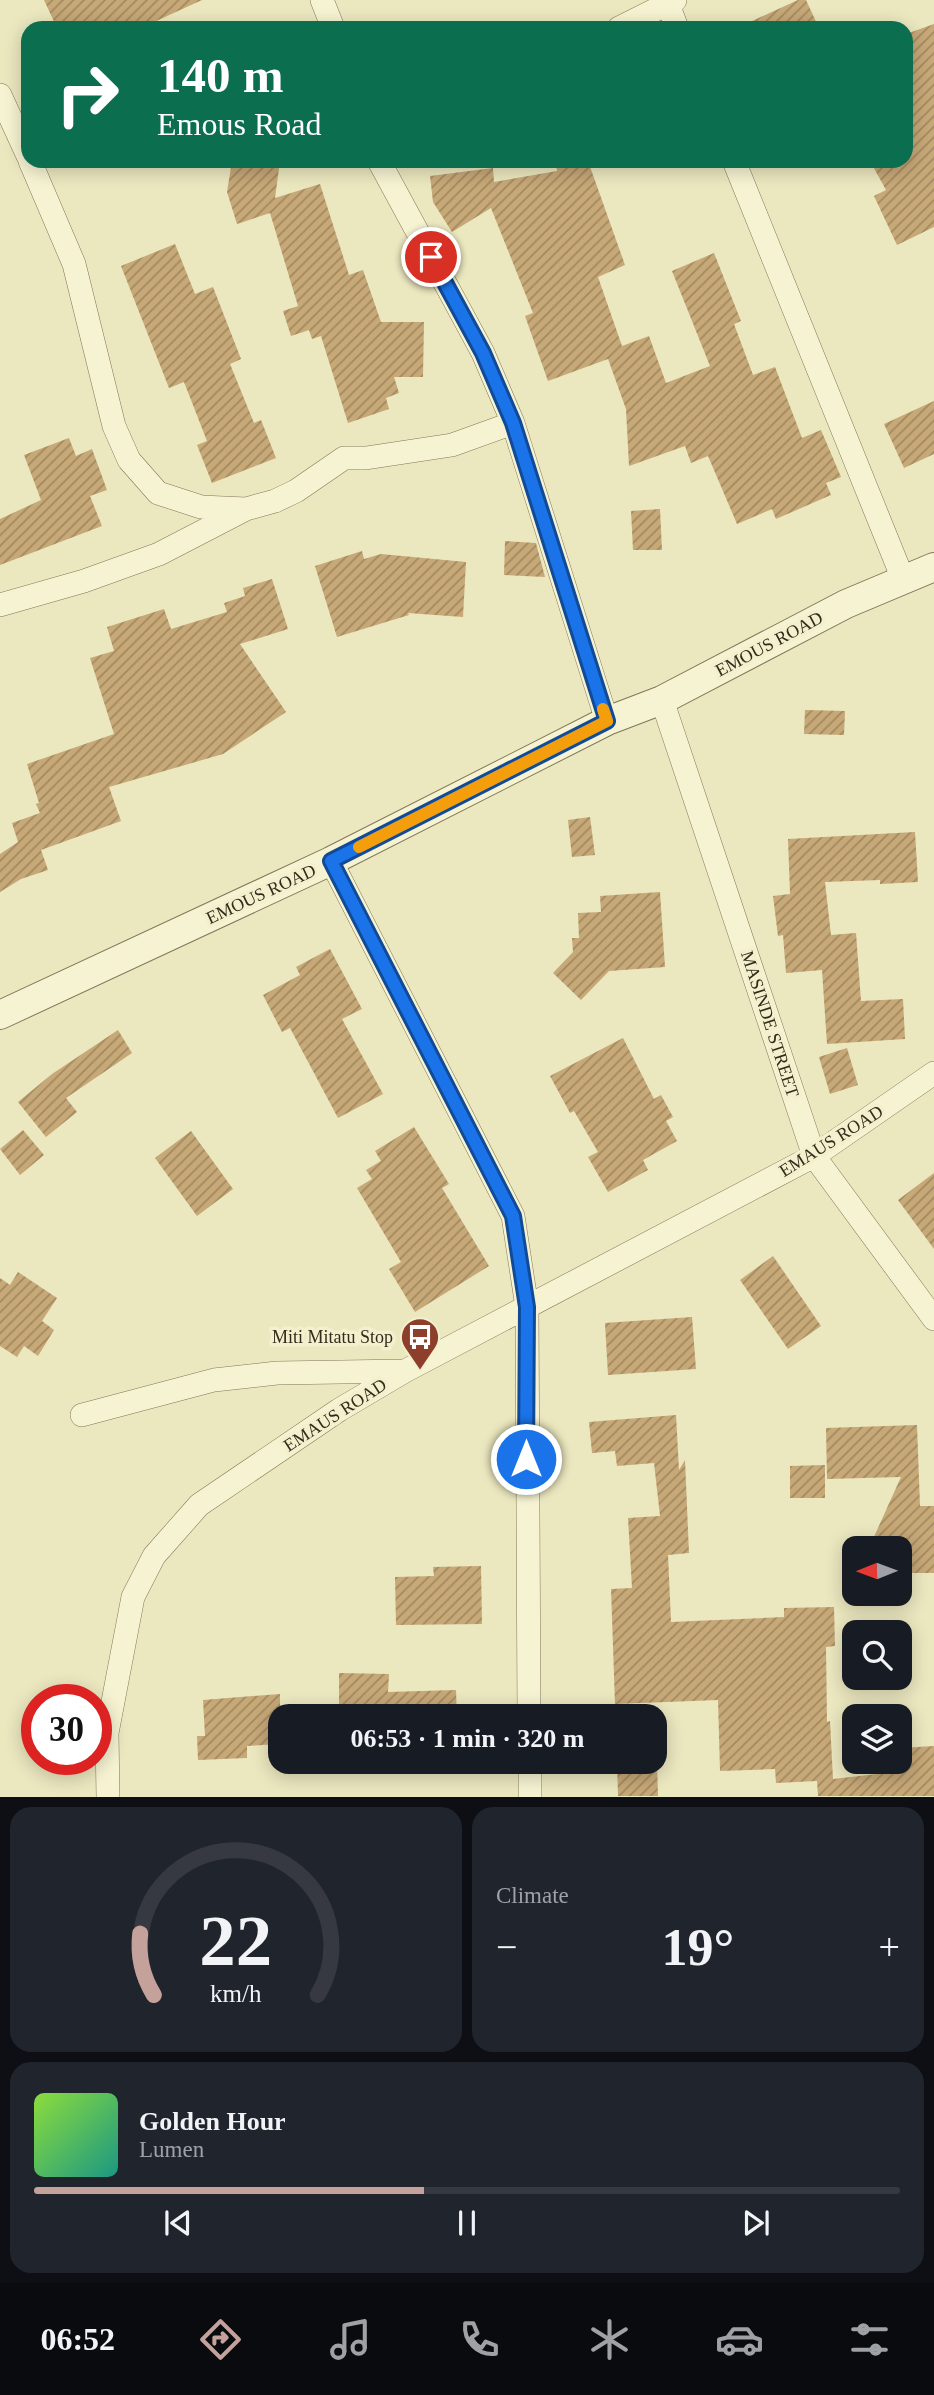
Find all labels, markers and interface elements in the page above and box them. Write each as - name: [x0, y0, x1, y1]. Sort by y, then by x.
- text: 140 m: [157, 48, 284, 103]
- icon: right: [42, 49, 133, 140]
- text: Emous Road: [157, 106, 321, 142]
- pin: [401, 227, 461, 287]
- icon: arrive: [412, 238, 450, 276]
- street label: EMOUS ROAD: [712, 607, 826, 681]
- street label: EMOUS ROAD: [203, 860, 319, 928]
- street label: MASINDE STREET: [737, 948, 803, 1100]
- street label: EMAUS ROAD: [775, 1101, 887, 1181]
- bus stop icon: Miti Mitatu Stop: [399, 1316, 441, 1371]
- place label: Miti Mitatu Stop: [272, 1327, 393, 1347]
- street label: EMAUS ROAD: [280, 1374, 390, 1456]
- position arrow: [489, 1422, 563, 1496]
- north arrow: [842, 1536, 912, 1606]
- map controls: [842, 1536, 912, 1774]
- button: search: [842, 1620, 912, 1690]
- speed limit sign: 30: [21, 1684, 112, 1775]
- button: layers: [842, 1704, 912, 1774]
- text: 06:53 · 1 min · 320 m: [351, 1724, 585, 1753]
- text: Climate: [496, 1883, 569, 1908]
- text: 22: [200, 1901, 272, 1982]
- text: 19°: [662, 1919, 734, 1976]
- text: −: [496, 1926, 517, 1968]
- text: +: [879, 1926, 900, 1968]
- text: km/h: [210, 1980, 262, 2007]
- text: Golden Hour: [139, 2107, 286, 2136]
- text: Lumen: [139, 2137, 204, 2162]
- icon: previous: [159, 2204, 197, 2242]
- icon: pause: [448, 2204, 486, 2242]
- icon: next: [737, 2204, 775, 2242]
- icon: directions: [196, 2315, 245, 2364]
- icon: music: [326, 2315, 375, 2364]
- icon: phone: [455, 2315, 504, 2364]
- icon: climate: [585, 2315, 634, 2364]
- icon: car: [715, 2315, 764, 2364]
- icon: filters: [845, 2315, 894, 2364]
- text: 06:52: [40, 2321, 115, 2357]

